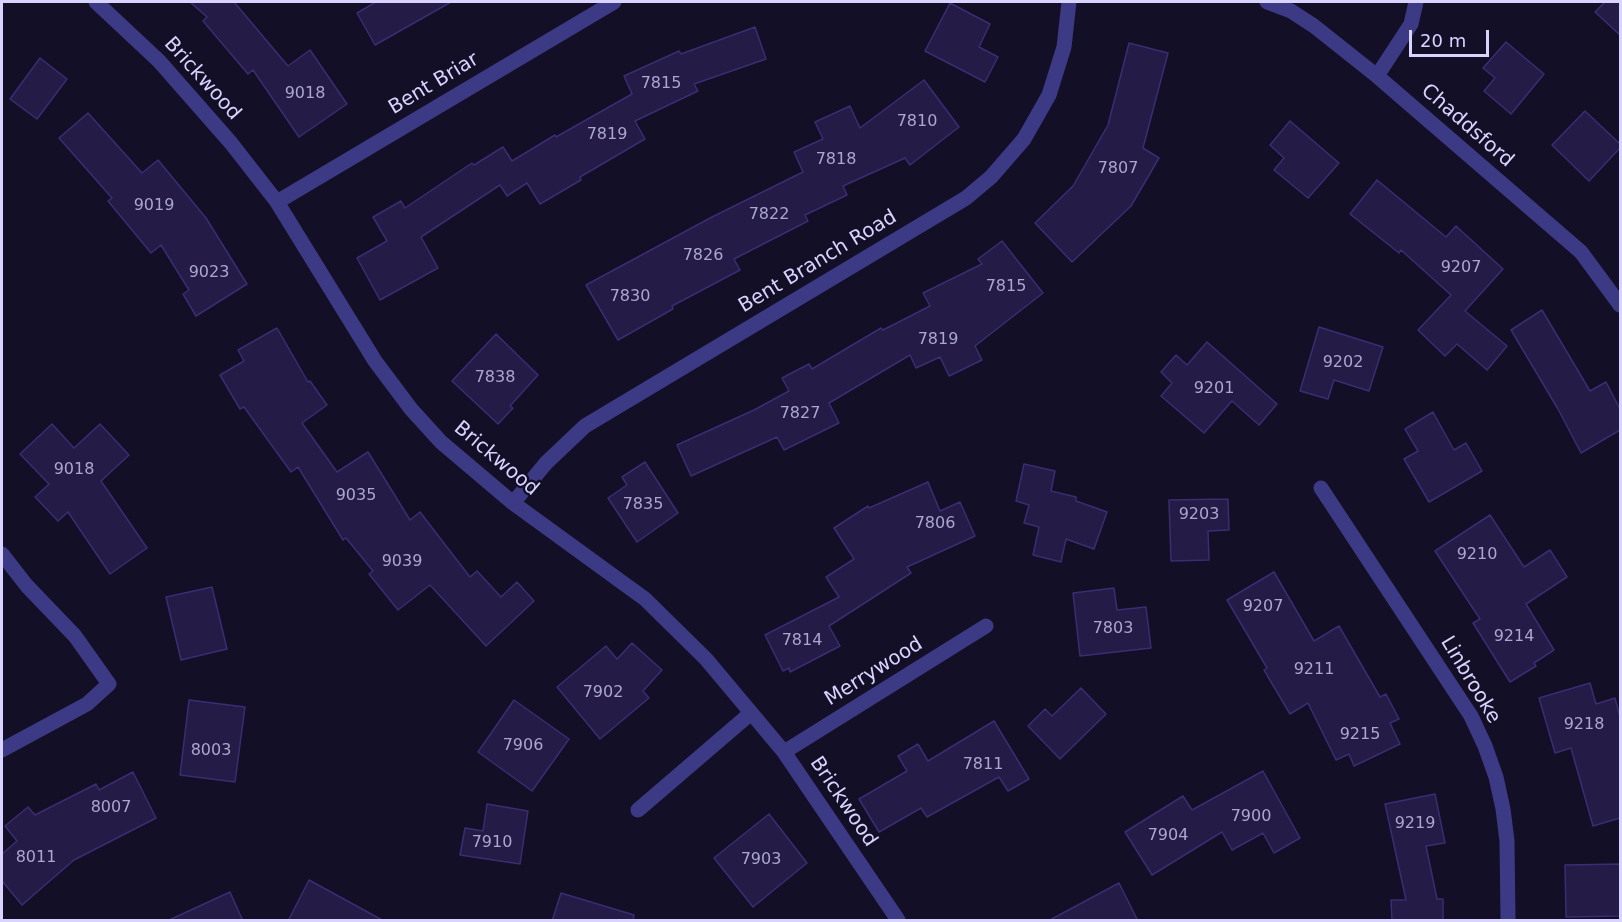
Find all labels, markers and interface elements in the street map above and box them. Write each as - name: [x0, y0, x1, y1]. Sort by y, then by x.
- scale bar: [1412, 18, 1492, 56]
- text: 20 m: [1420, 30, 1466, 51]
- street label: Brickwood: [158, 32, 246, 126]
- street label: Bent Briar: [385, 48, 483, 120]
- house number: 7815: [641, 74, 681, 94]
- street label: Chaddsford: [1416, 79, 1518, 173]
- house number: 9018: [285, 84, 325, 104]
- house number: 7810: [897, 112, 937, 132]
- house number: 7819: [587, 125, 627, 145]
- house number: 7818: [816, 150, 856, 170]
- house number: 7807: [1098, 159, 1138, 179]
- house number: 9019: [134, 196, 174, 216]
- street label: Bent Branch Road: [735, 205, 901, 319]
- house number: 7822: [749, 205, 789, 225]
- house number: 7826: [683, 246, 723, 266]
- house number: 9207: [1441, 258, 1481, 278]
- house number: 9023: [189, 263, 229, 283]
- house number: 7815: [986, 277, 1026, 297]
- house number: 7830: [610, 287, 650, 307]
- house number: 7819: [918, 330, 958, 350]
- house number: 9202: [1323, 353, 1363, 373]
- house number: 7838: [475, 368, 515, 388]
- house number: 9201: [1194, 379, 1234, 399]
- house number: 7827: [780, 404, 820, 424]
- street label: Brickwood: [449, 417, 543, 501]
- house number: 9018: [54, 460, 94, 480]
- house number: 9035: [336, 486, 376, 506]
- house number: 7835: [623, 495, 663, 515]
- house number: 9203: [1179, 505, 1219, 525]
- house number: 7806: [915, 514, 955, 534]
- house number: 9210: [1457, 545, 1497, 565]
- house number: 9039: [382, 552, 422, 572]
- house number: 9207: [1243, 597, 1283, 617]
- house number: 7803: [1093, 619, 1133, 639]
- house number: 9214: [1494, 627, 1534, 647]
- house number: 7814: [782, 631, 822, 651]
- street label: Merrywood: [821, 632, 927, 712]
- street label: Linbrooke: [1435, 632, 1505, 728]
- house number: 9211: [1294, 660, 1334, 680]
- house number: 7902: [583, 683, 623, 703]
- house number: 9218: [1564, 715, 1604, 735]
- house number: 9215: [1340, 725, 1380, 745]
- house number: 7906: [503, 736, 543, 756]
- house number: 8003: [191, 741, 231, 761]
- street label: Brickwood: [804, 752, 882, 852]
- house number: 7811: [963, 755, 1003, 775]
- house number: 8007: [91, 798, 131, 818]
- house number: 7900: [1231, 807, 1271, 827]
- house number: 9219: [1395, 814, 1435, 834]
- house number: 7904: [1148, 826, 1188, 846]
- house number: 7910: [472, 833, 512, 853]
- house number: 8011: [16, 848, 56, 868]
- house number: 7903: [741, 850, 781, 870]

